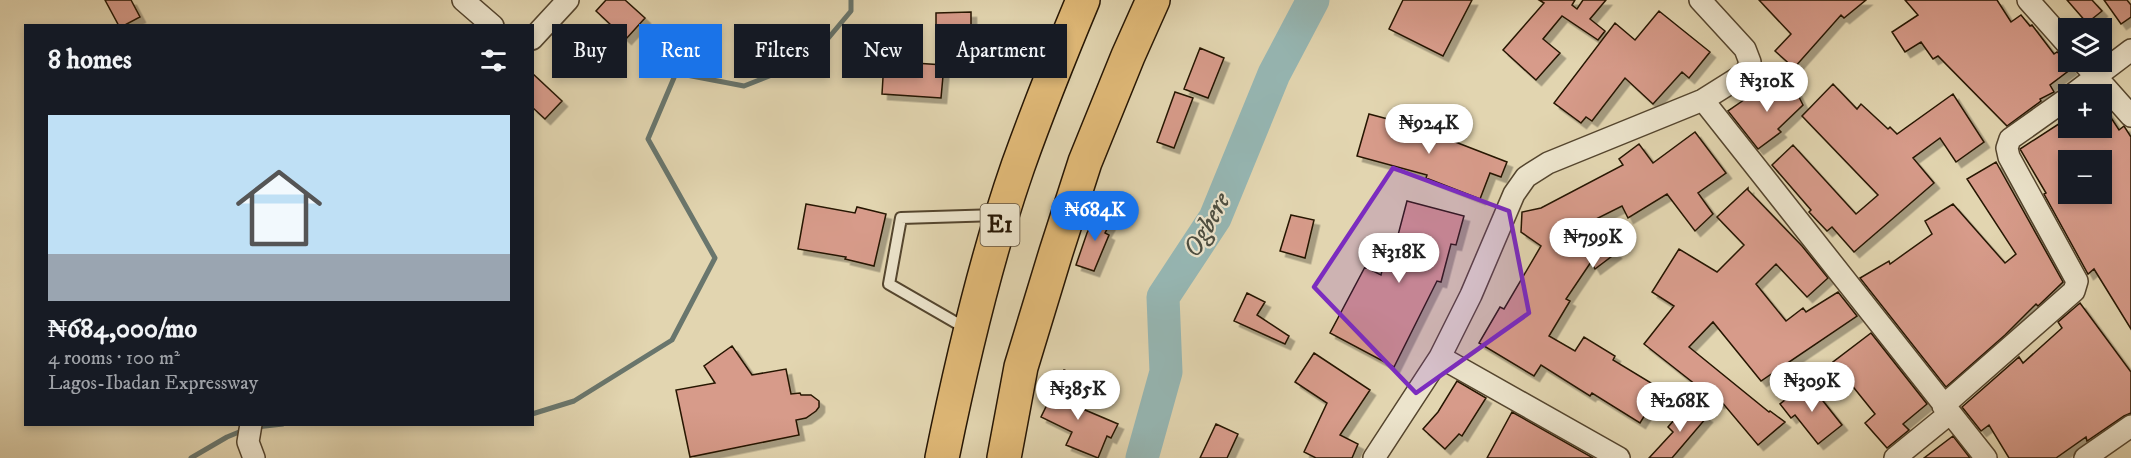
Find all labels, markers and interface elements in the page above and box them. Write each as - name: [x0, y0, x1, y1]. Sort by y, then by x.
- map controls: [2058, 18, 2112, 204]
- button: layers: [2058, 18, 2112, 72]
- chip: Buy: [552, 24, 627, 78]
- chip: Rent: [639, 24, 722, 78]
- chip: Filters: [734, 24, 830, 78]
- chip: New: [842, 24, 923, 78]
- chip: Apartment: [935, 24, 1067, 78]
- text: 8 homes: [48, 44, 132, 77]
- icon: filters: [477, 44, 510, 77]
- pin: ₦310K: [1725, 62, 1809, 113]
- text: ₦310K: [1740, 69, 1794, 94]
- button: +: [2058, 84, 2112, 138]
- pin: ₦924K: [1387, 104, 1471, 155]
- text: ₦924K: [1399, 111, 1459, 136]
- button: −: [2058, 150, 2112, 204]
- icon: home: [225, 154, 333, 262]
- water label: Ogbere: [1175, 186, 1239, 263]
- pin: ₦684K: [1053, 191, 1137, 242]
- text: ₦684K: [1065, 198, 1125, 223]
- road number: E1: [980, 204, 1020, 246]
- pin: ₦799K: [1551, 218, 1635, 269]
- text: ₦799K: [1564, 225, 1623, 250]
- pin: ₦318K: [1357, 233, 1441, 284]
- text: ₦318K: [1372, 240, 1426, 265]
- text: ₦684,000/mo: [48, 313, 197, 346]
- text: 4 rooms · 100 m²: [48, 346, 180, 371]
- pin: ₦309K: [1770, 362, 1854, 413]
- text: ₦309K: [1784, 369, 1840, 394]
- pin: ₦385K: [1036, 370, 1120, 421]
- text: Lagos-Ibadan Expressway: [48, 371, 258, 396]
- text: ₦385K: [1050, 377, 1106, 402]
- pin: ₦268K: [1638, 382, 1722, 433]
- text: ₦268K: [1651, 389, 1709, 414]

